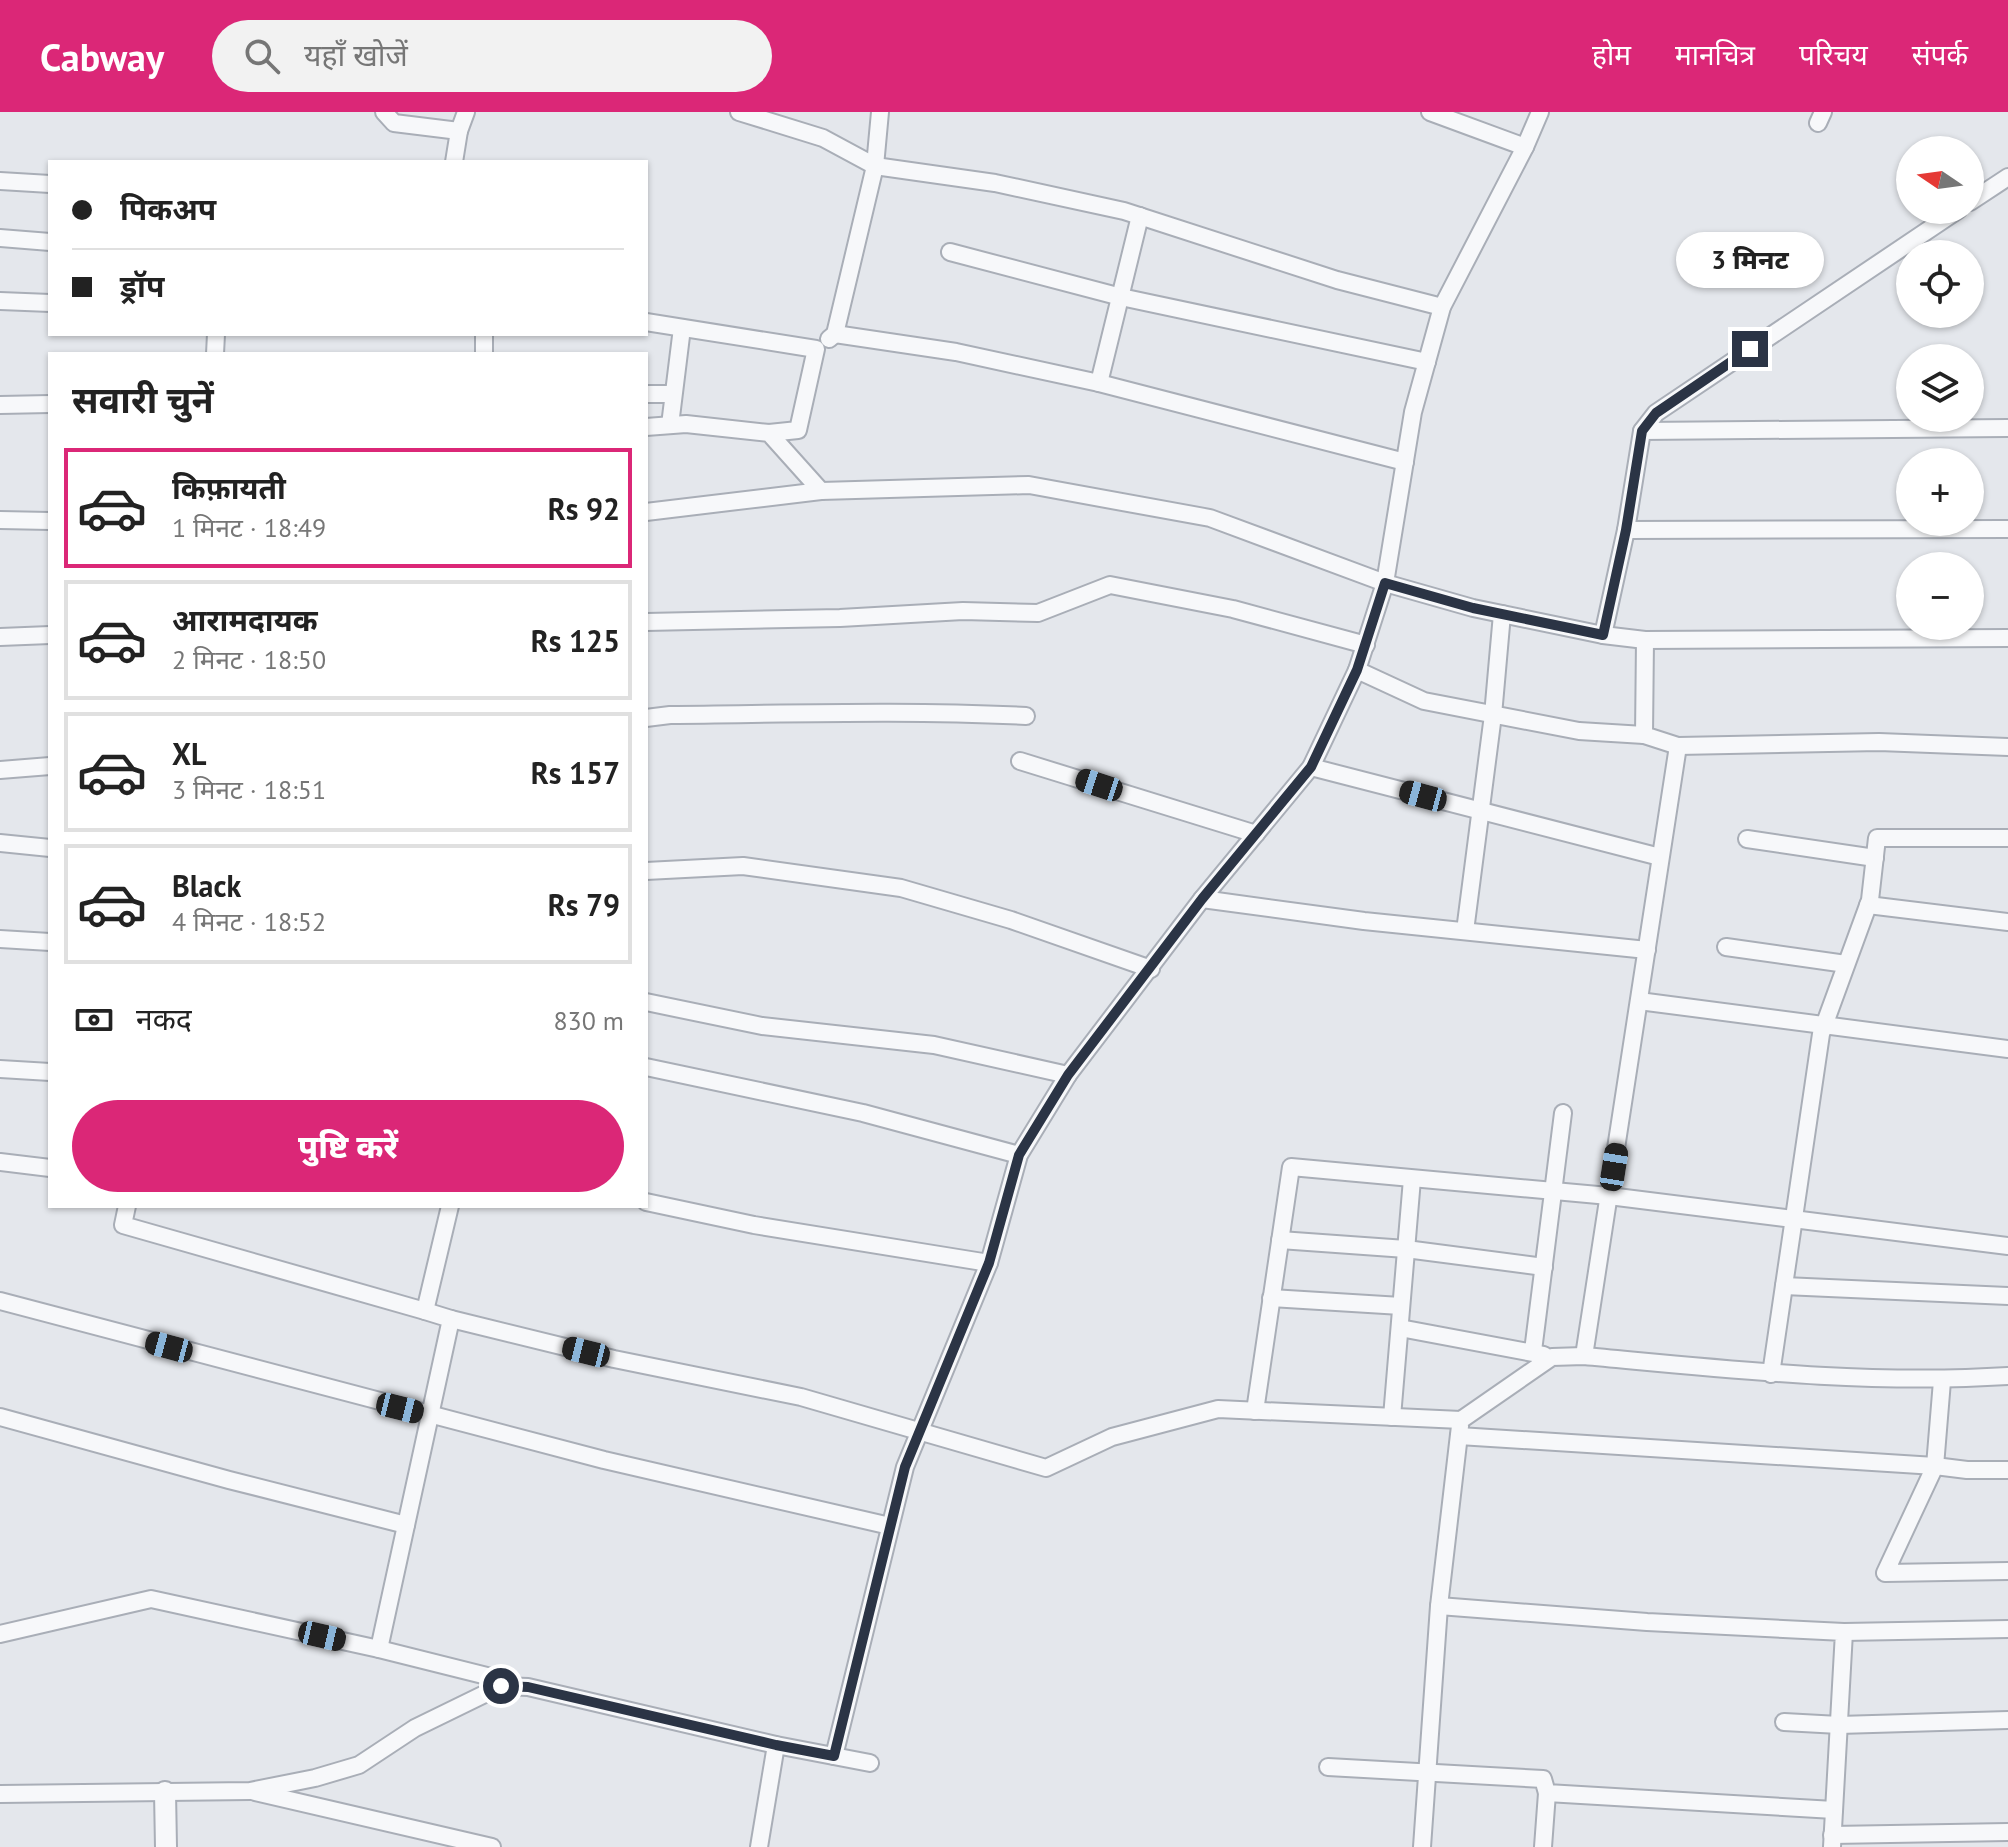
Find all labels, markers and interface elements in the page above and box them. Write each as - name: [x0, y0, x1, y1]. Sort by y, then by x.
- search box: [212, 20, 772, 92]
- text: Cabway: [40, 32, 164, 81]
- icon: search: [240, 34, 284, 78]
- text: यहाँ खोजें: [304, 35, 408, 74]
- text: होम: [1592, 36, 1631, 73]
- text: मानचित्र: [1675, 36, 1755, 73]
- text: परिचय: [1799, 36, 1868, 73]
- text: संपर्क: [1912, 36, 1968, 73]
- north arrow: [1896, 136, 1984, 224]
- map controls: [1896, 136, 1984, 640]
- text: पिकअप: [120, 189, 216, 228]
- callout: 3 मिनट: [1676, 233, 1824, 289]
- button: locate: [1896, 240, 1984, 328]
- text: 3 मिनट: [1711, 243, 1789, 276]
- text: ड्रॉप: [120, 266, 164, 305]
- route end: [1732, 331, 1768, 367]
- button: layers: [1896, 344, 1984, 432]
- text: सवारी चुनें: [72, 376, 214, 423]
- button: +: [1896, 448, 1984, 536]
- text: किफ़ायती: [172, 468, 286, 507]
- icon: car: [76, 472, 148, 544]
- text: Rs 92: [548, 489, 620, 528]
- text: 1 मिनट · 18:49: [172, 511, 326, 544]
- button: −: [1896, 552, 1984, 640]
- text: आरामदायक: [172, 600, 318, 639]
- icon: car: [76, 604, 148, 676]
- text: Rs 125: [531, 621, 620, 660]
- text: 2 मिनट · 18:50: [172, 643, 326, 676]
- text: XL: [172, 734, 206, 773]
- icon: car: [76, 736, 148, 808]
- text: Rs 157: [531, 753, 620, 792]
- car: [1072, 766, 1126, 804]
- text: 3 मिनट · 18:51: [172, 773, 326, 806]
- car: [1397, 778, 1449, 814]
- text: Black: [172, 866, 241, 905]
- icon: car: [76, 868, 148, 940]
- text: Rs 79: [548, 885, 620, 924]
- text: 4 मिनट · 18:52: [172, 905, 326, 938]
- icon: cash: [72, 998, 116, 1042]
- text: नकद: [136, 999, 192, 1038]
- text: 830 m: [553, 1004, 624, 1037]
- button: पुष्टि करें: [72, 1100, 624, 1192]
- car: [1598, 1141, 1630, 1193]
- car: [143, 1329, 195, 1365]
- car: [560, 1335, 612, 1369]
- car: [374, 1391, 426, 1425]
- car: [296, 1619, 348, 1653]
- route start: [483, 1668, 519, 1704]

